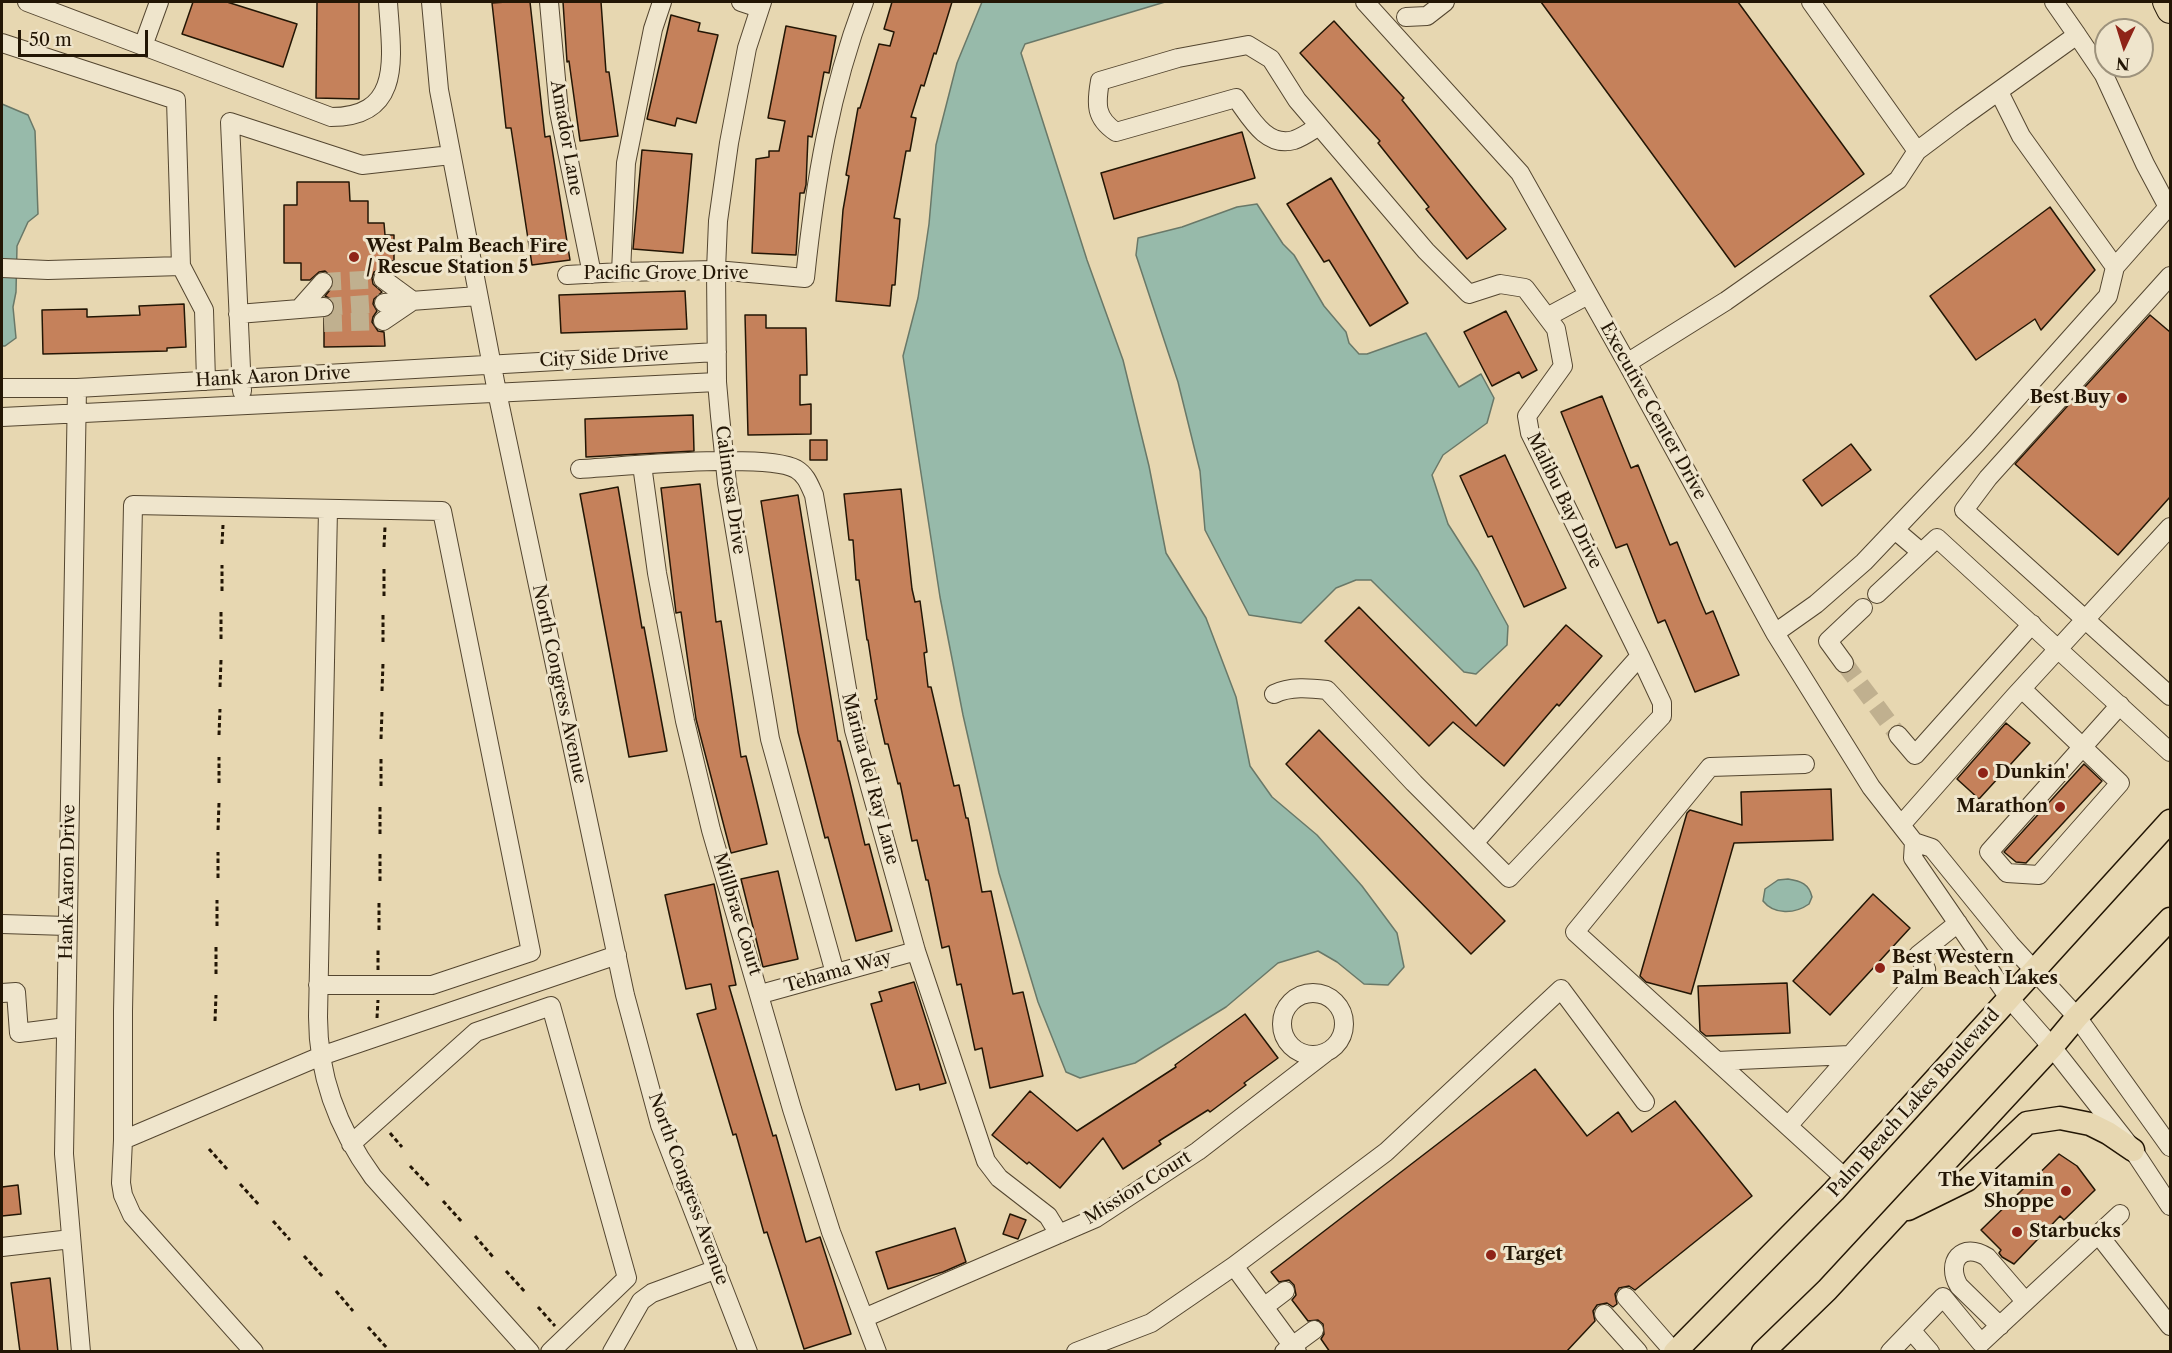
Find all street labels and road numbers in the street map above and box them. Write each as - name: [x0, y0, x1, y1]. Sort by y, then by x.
- street label: Amador Lane: [545, 79, 587, 197]
- street label: Pacific Grove Drive: [584, 263, 748, 285]
- street label: Executive Center Drive: [1595, 318, 1711, 504]
- street label: City Side Drive: [539, 344, 669, 372]
- street label: Hank Aaron Drive: [195, 362, 351, 392]
- street label: Calimesa Drive: [710, 424, 750, 556]
- street label: Malibu Bay Drive: [1522, 430, 1606, 572]
- street label: North Congress Avenue: [527, 582, 591, 786]
- street label: Marina del Ray Lane: [837, 691, 903, 867]
- street label: Hank Aaron Drive: [56, 804, 80, 960]
- street label: Millbrae Court: [708, 850, 766, 978]
- street label: Tehama Way: [782, 946, 894, 998]
- street label: Palm Beach Lakes Boulevard: [1824, 1004, 2004, 1202]
- street label: North Congress Avenue: [643, 1090, 733, 1288]
- street label: Mission Court: [1081, 1147, 1195, 1229]

